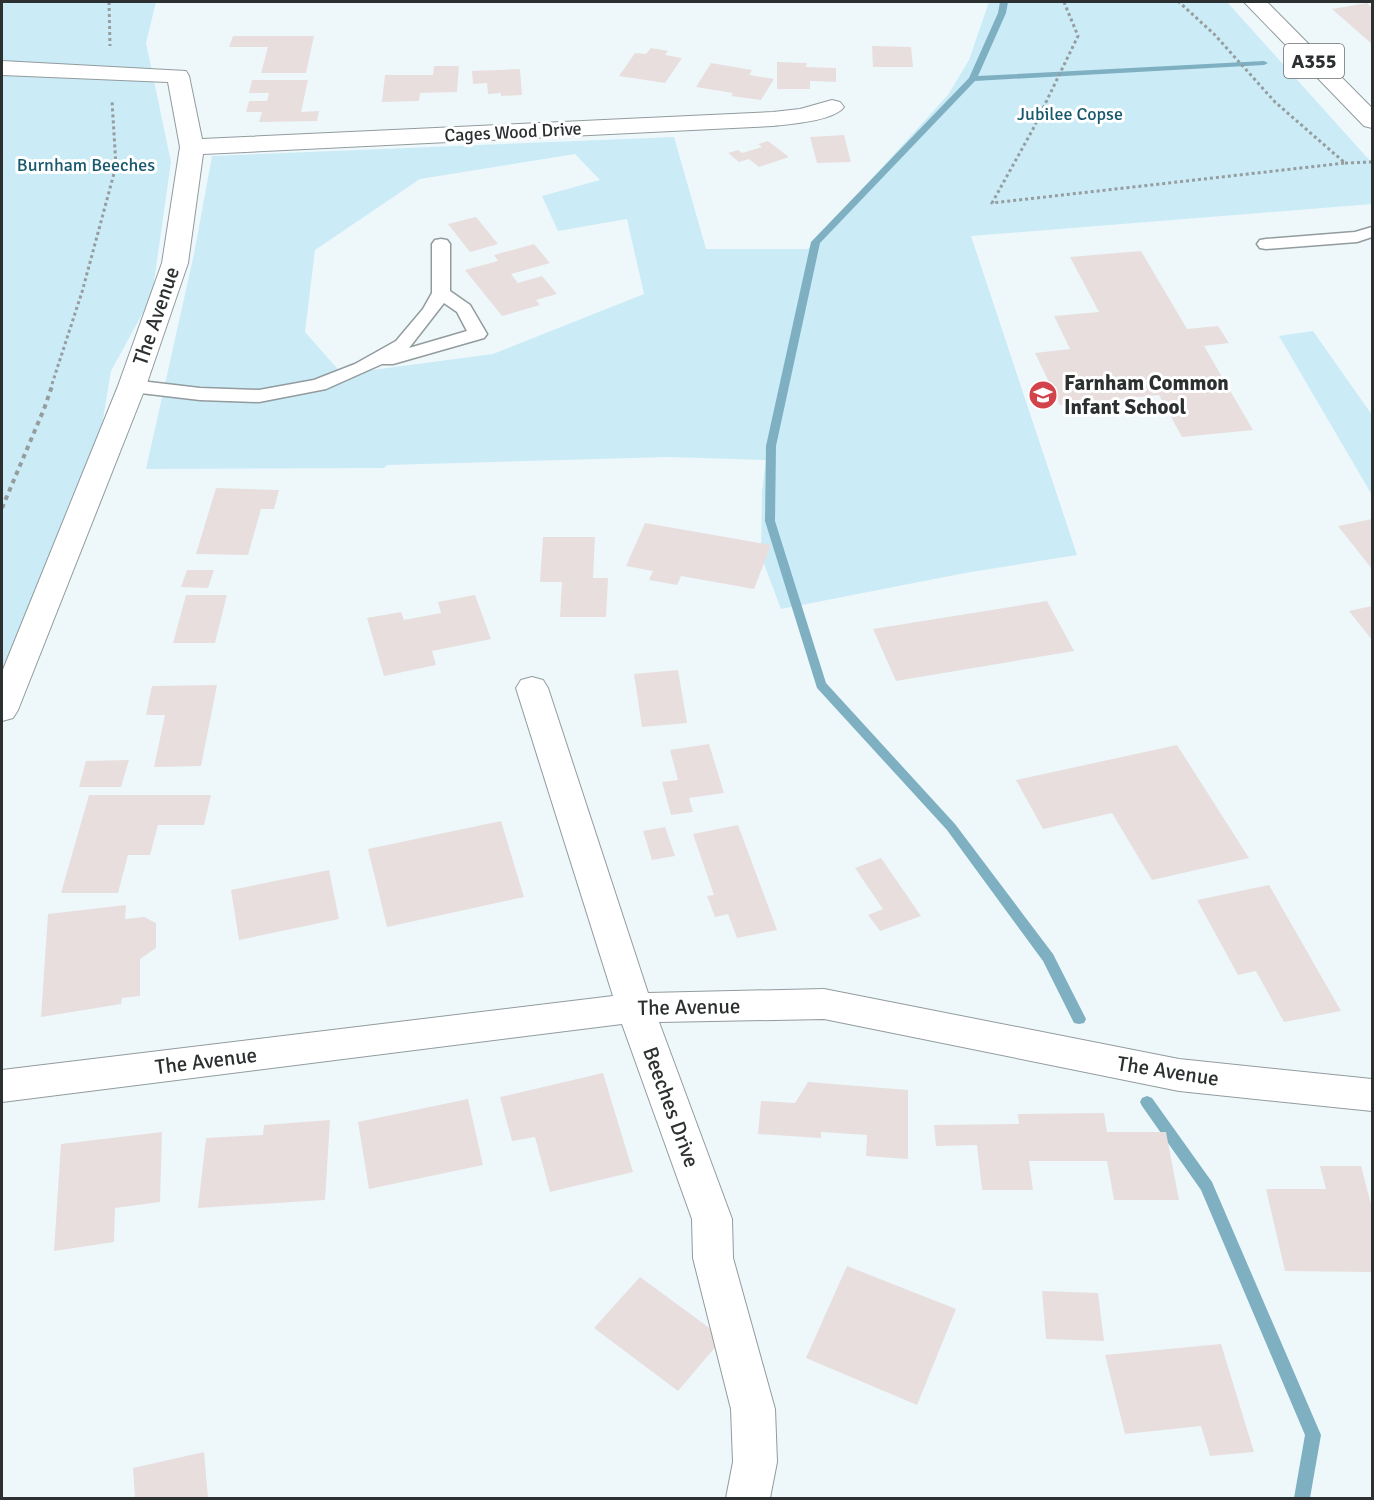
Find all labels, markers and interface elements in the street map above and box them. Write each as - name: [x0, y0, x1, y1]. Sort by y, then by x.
- road number: A355: [1284, 44, 1344, 78]
- park label: Jubilee Copse: [1017, 103, 1123, 125]
- street label: Cages Wood Drive: [444, 117, 582, 147]
- park label: Burnham Beeches: [17, 154, 155, 176]
- street label: The Avenue: [127, 263, 185, 369]
- place label: Farnham Common Infant School: [1064, 370, 1229, 420]
- school or university icon: Farnham Common Infant School: [1027, 379, 1059, 411]
- street label: The Avenue: [637, 993, 741, 1021]
- street label: The Avenue: [154, 1042, 258, 1080]
- street label: Beeches Drive: [637, 1043, 705, 1171]
- street label: The Avenue: [1115, 1050, 1221, 1092]

